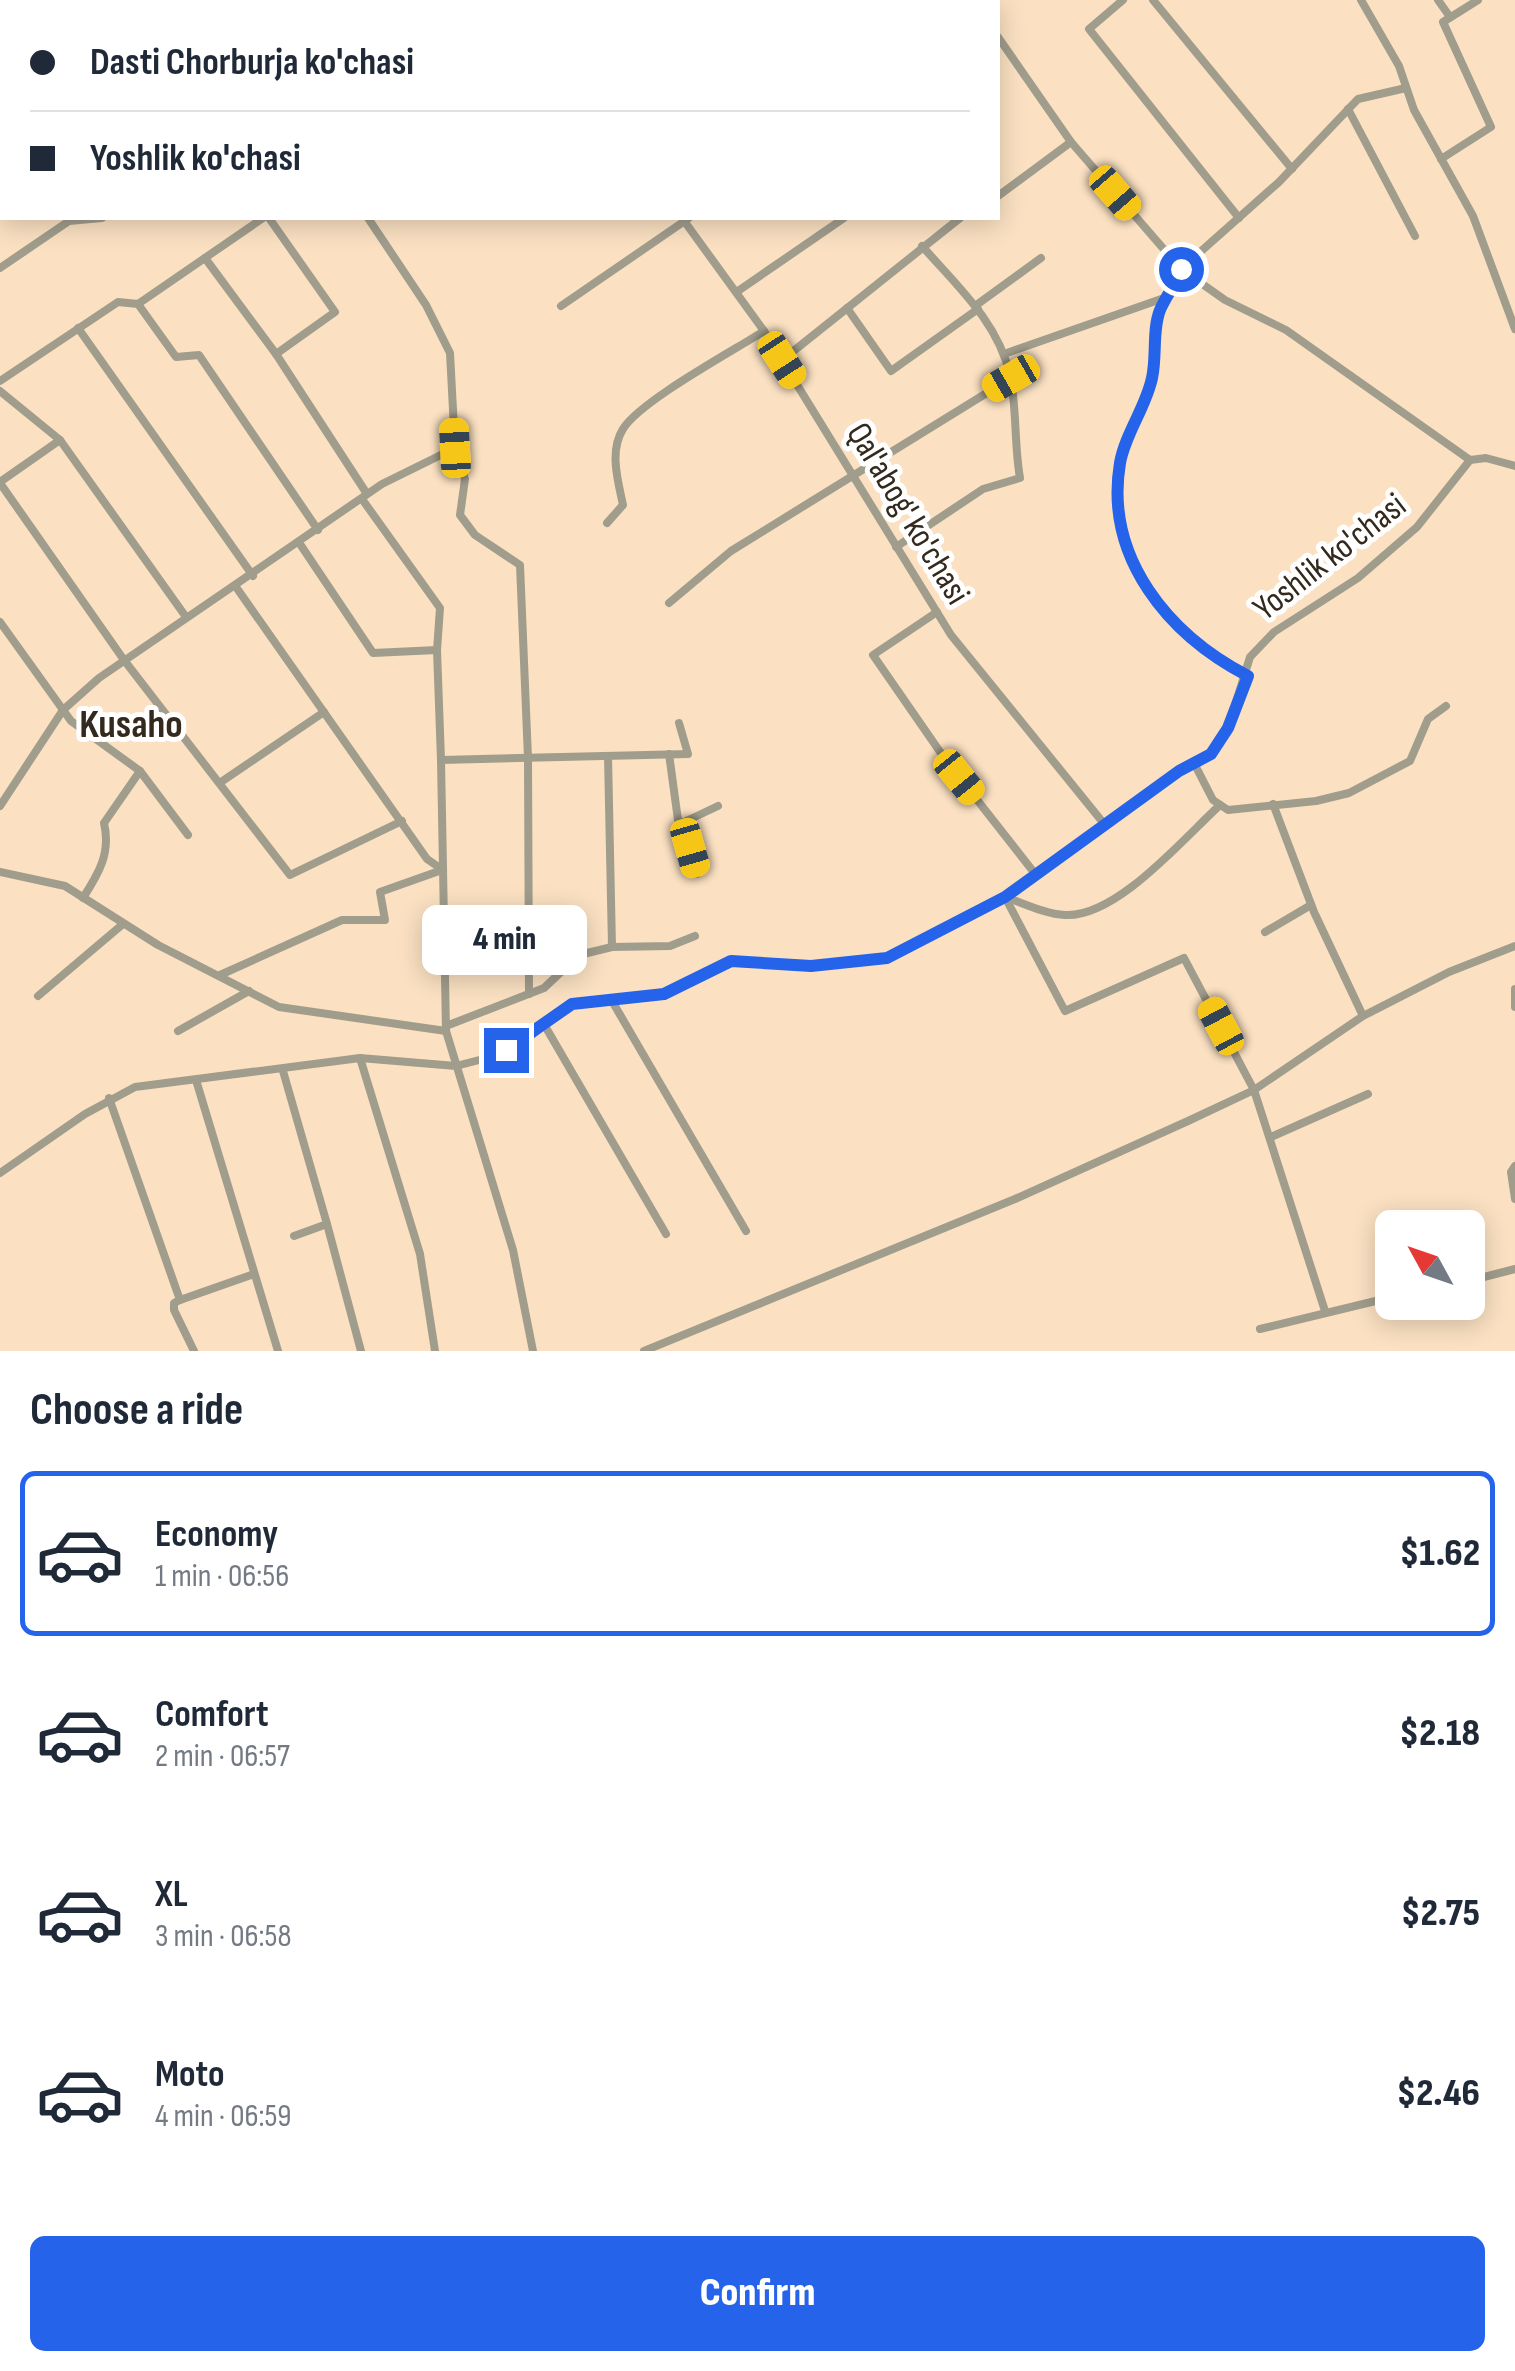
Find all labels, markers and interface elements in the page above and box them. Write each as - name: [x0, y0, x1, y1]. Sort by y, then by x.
- text: Dasti Chorburja ko'chasi: [90, 40, 414, 85]
- text: Yoshlik ko'chasi: [90, 136, 301, 181]
- car: [1084, 161, 1146, 225]
- route start: [1159, 247, 1204, 292]
- car: [753, 327, 811, 393]
- car: [978, 350, 1044, 406]
- street label: Qal'abog' ko'chasi: [837, 415, 979, 612]
- car: [438, 417, 472, 479]
- street label: Yoshlik ko'chasi: [1245, 484, 1415, 630]
- district label: Kusaho: [79, 701, 183, 749]
- car: [928, 744, 990, 810]
- car: [667, 815, 713, 881]
- callout: 4 min: [424, 905, 588, 975]
- text: 4 min: [473, 920, 536, 959]
- car: [1194, 992, 1248, 1060]
- route end: [484, 1028, 529, 1073]
- north arrow: [1375, 1210, 1485, 1320]
- map controls: [1375, 1210, 1485, 1320]
- text: Choose a ride: [30, 1383, 243, 1438]
- icon: car: [35, 1509, 125, 1599]
- text: Economy: [155, 1512, 278, 1557]
- text: $1.62: [1400, 1531, 1480, 1576]
- text: 1 min · 06:56: [155, 1557, 289, 1596]
- icon: car: [35, 1689, 125, 1779]
- text: Comfort: [155, 1692, 269, 1737]
- text: $2.18: [1400, 1711, 1480, 1756]
- text: 2 min · 06:57: [155, 1737, 290, 1776]
- icon: car: [35, 1869, 125, 1959]
- text: XL: [155, 1872, 188, 1917]
- text: $2.75: [1401, 1891, 1480, 1936]
- text: 3 min · 06:58: [155, 1917, 291, 1956]
- icon: car: [35, 2049, 125, 2139]
- text: Moto: [155, 2052, 225, 2097]
- text: $2.46: [1397, 2071, 1480, 2116]
- text: 4 min · 06:59: [155, 2097, 292, 2136]
- button: Confirm: [30, 2236, 1485, 2351]

